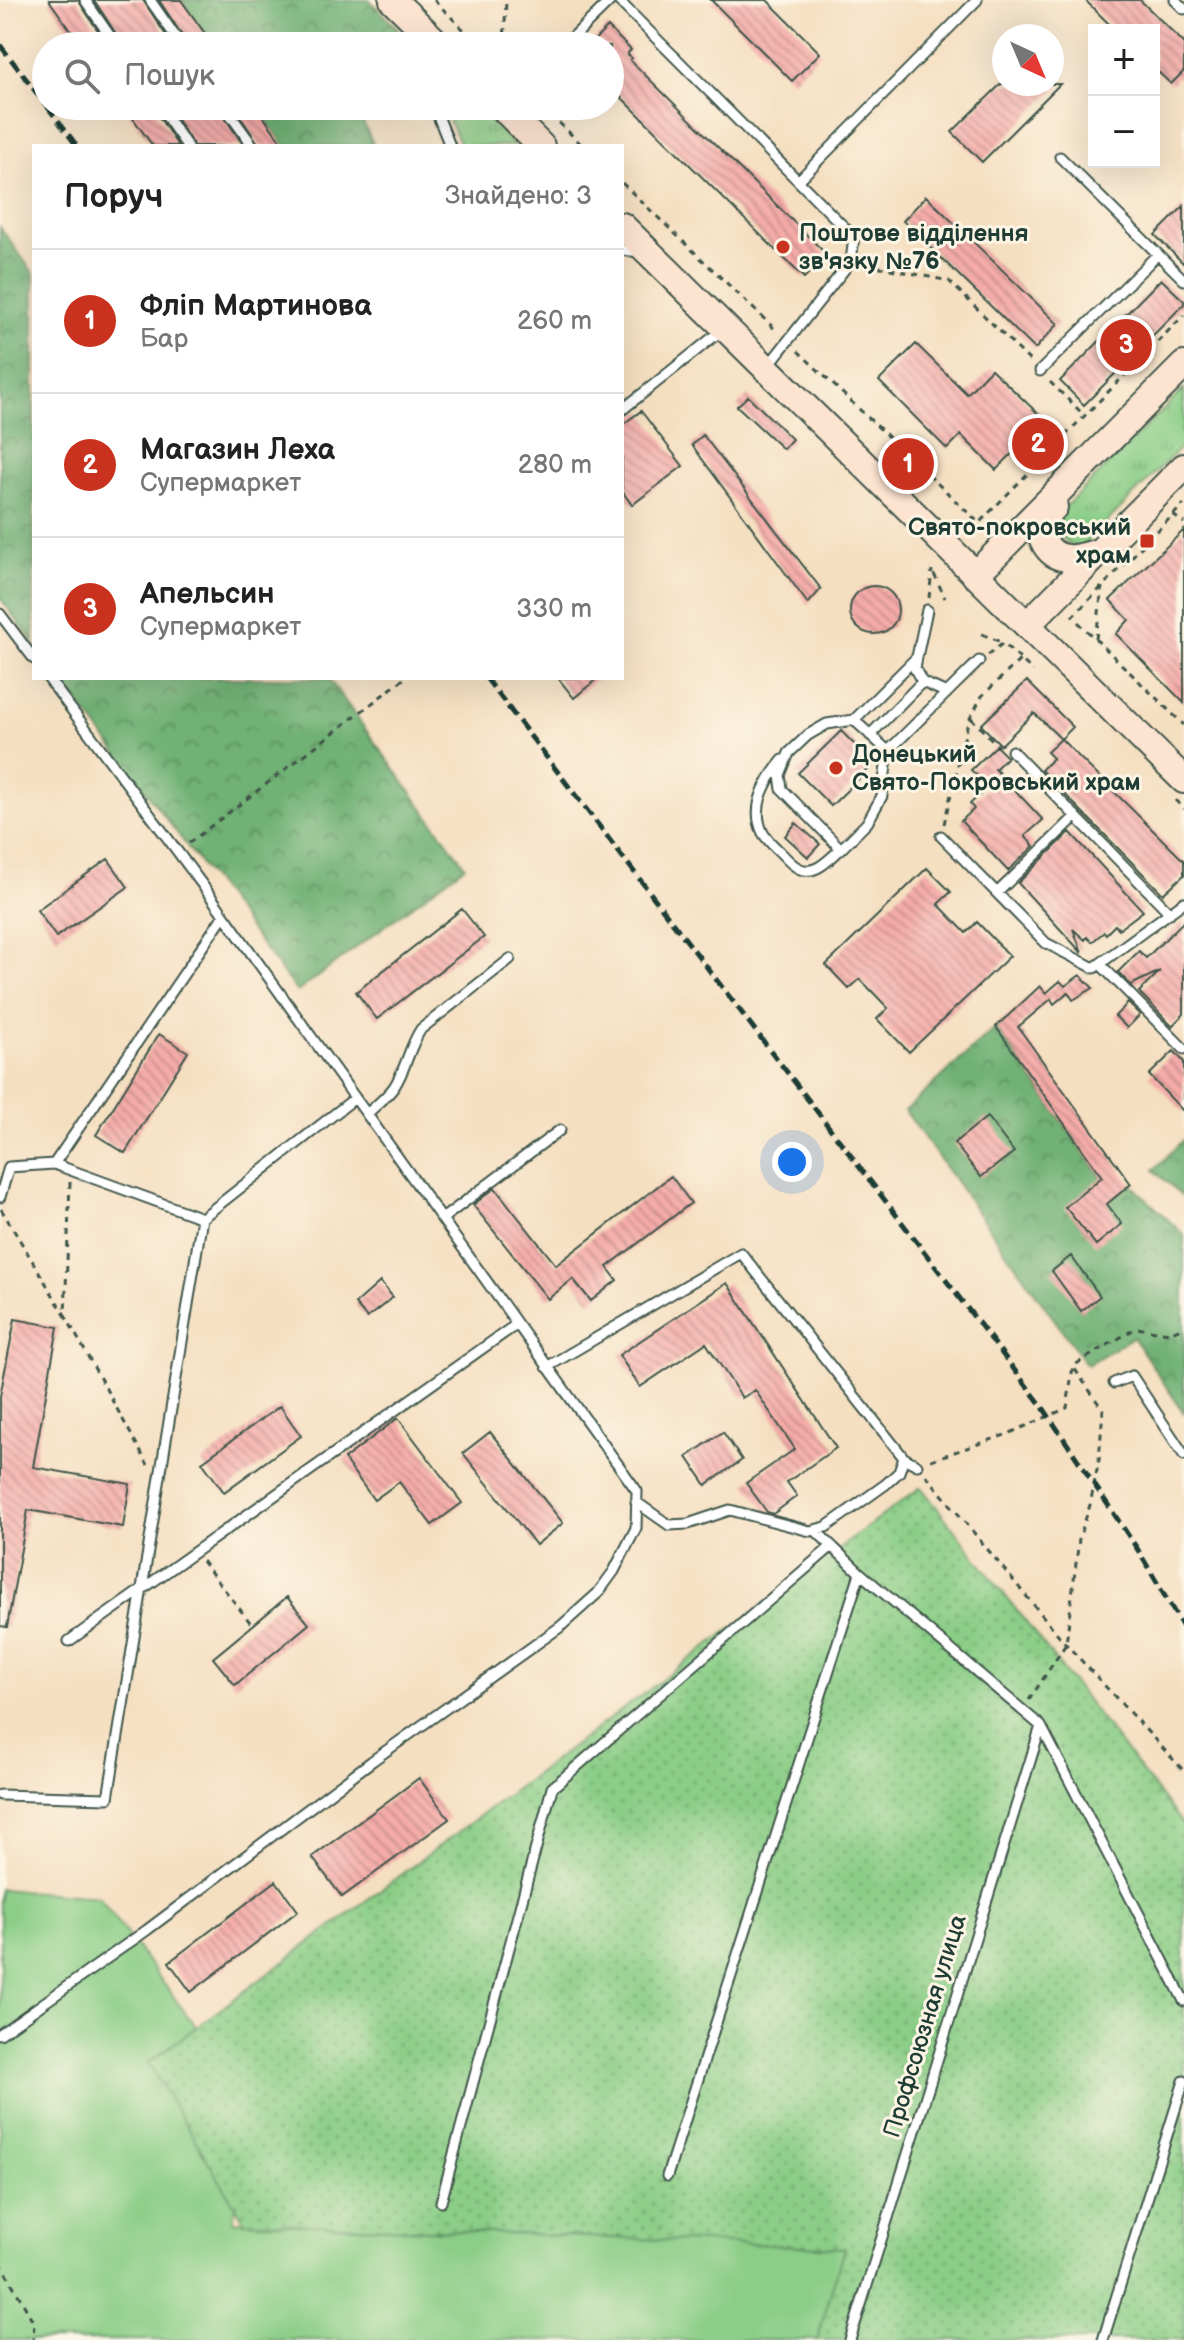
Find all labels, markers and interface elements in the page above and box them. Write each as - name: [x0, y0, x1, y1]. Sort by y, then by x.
- north arrow: [992, 24, 1064, 96]
- map controls: [1088, 24, 1160, 168]
- button: +: [1088, 24, 1160, 96]
- search box: [32, 32, 624, 120]
- icon: search: [60, 54, 104, 98]
- text: Пошук: [124, 58, 215, 94]
- button: −: [1088, 96, 1160, 168]
- text: Поруч: [64, 176, 163, 217]
- text: Знайдено: 3: [445, 181, 592, 212]
- place label: Поштове відділення зв'язку №76: [799, 219, 1029, 276]
- marker: Поштове відділення зв'язку №76: [774, 238, 792, 256]
- text: Фліп Мартинова: [140, 288, 372, 324]
- text: 1: [85, 306, 95, 337]
- text: 260 m: [517, 306, 592, 337]
- pin: 3: [1100, 315, 1152, 375]
- text: Бар: [140, 324, 188, 355]
- pin: 2: [1012, 414, 1064, 474]
- text: Магазин Леха: [140, 432, 335, 468]
- pin: 1: [882, 434, 934, 494]
- text: 2: [82, 450, 98, 481]
- text: 280 m: [518, 450, 592, 481]
- text: Супермаркет: [140, 468, 301, 499]
- place label: Свято-покровський храм: [908, 513, 1131, 570]
- marker: Свято-покровський храм: [1138, 532, 1156, 550]
- text: Апельсин: [140, 576, 274, 612]
- text: 3: [82, 594, 98, 625]
- text: 330 m: [516, 594, 592, 625]
- text: Супермаркет: [140, 612, 301, 643]
- place label: Донецький Свято-Покровський храм: [852, 740, 1141, 797]
- marker: Донецький Свято-Покровський храм: [827, 759, 845, 777]
- your location: [772, 1142, 812, 1182]
- street label: Профсоюзная улица: [877, 1911, 973, 2141]

